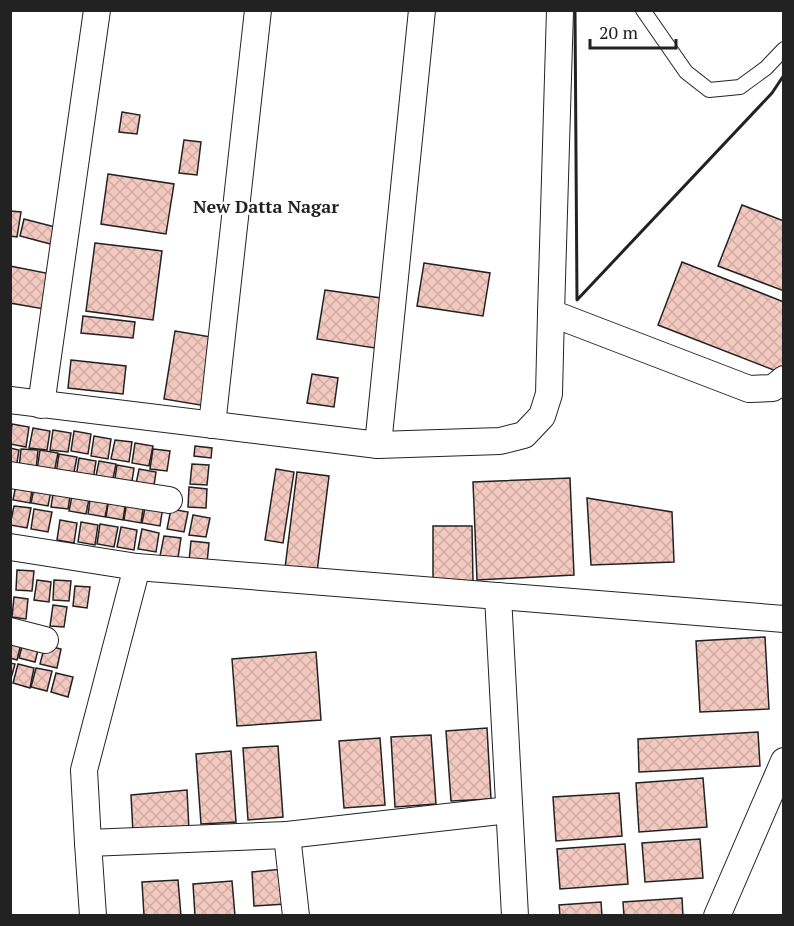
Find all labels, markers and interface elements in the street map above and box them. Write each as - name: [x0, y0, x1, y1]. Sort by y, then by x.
- scale bar: [590, 12, 676, 50]
- text: 20 m: [599, 20, 639, 44]
- district label: New Datta Nagar: [193, 194, 339, 218]

